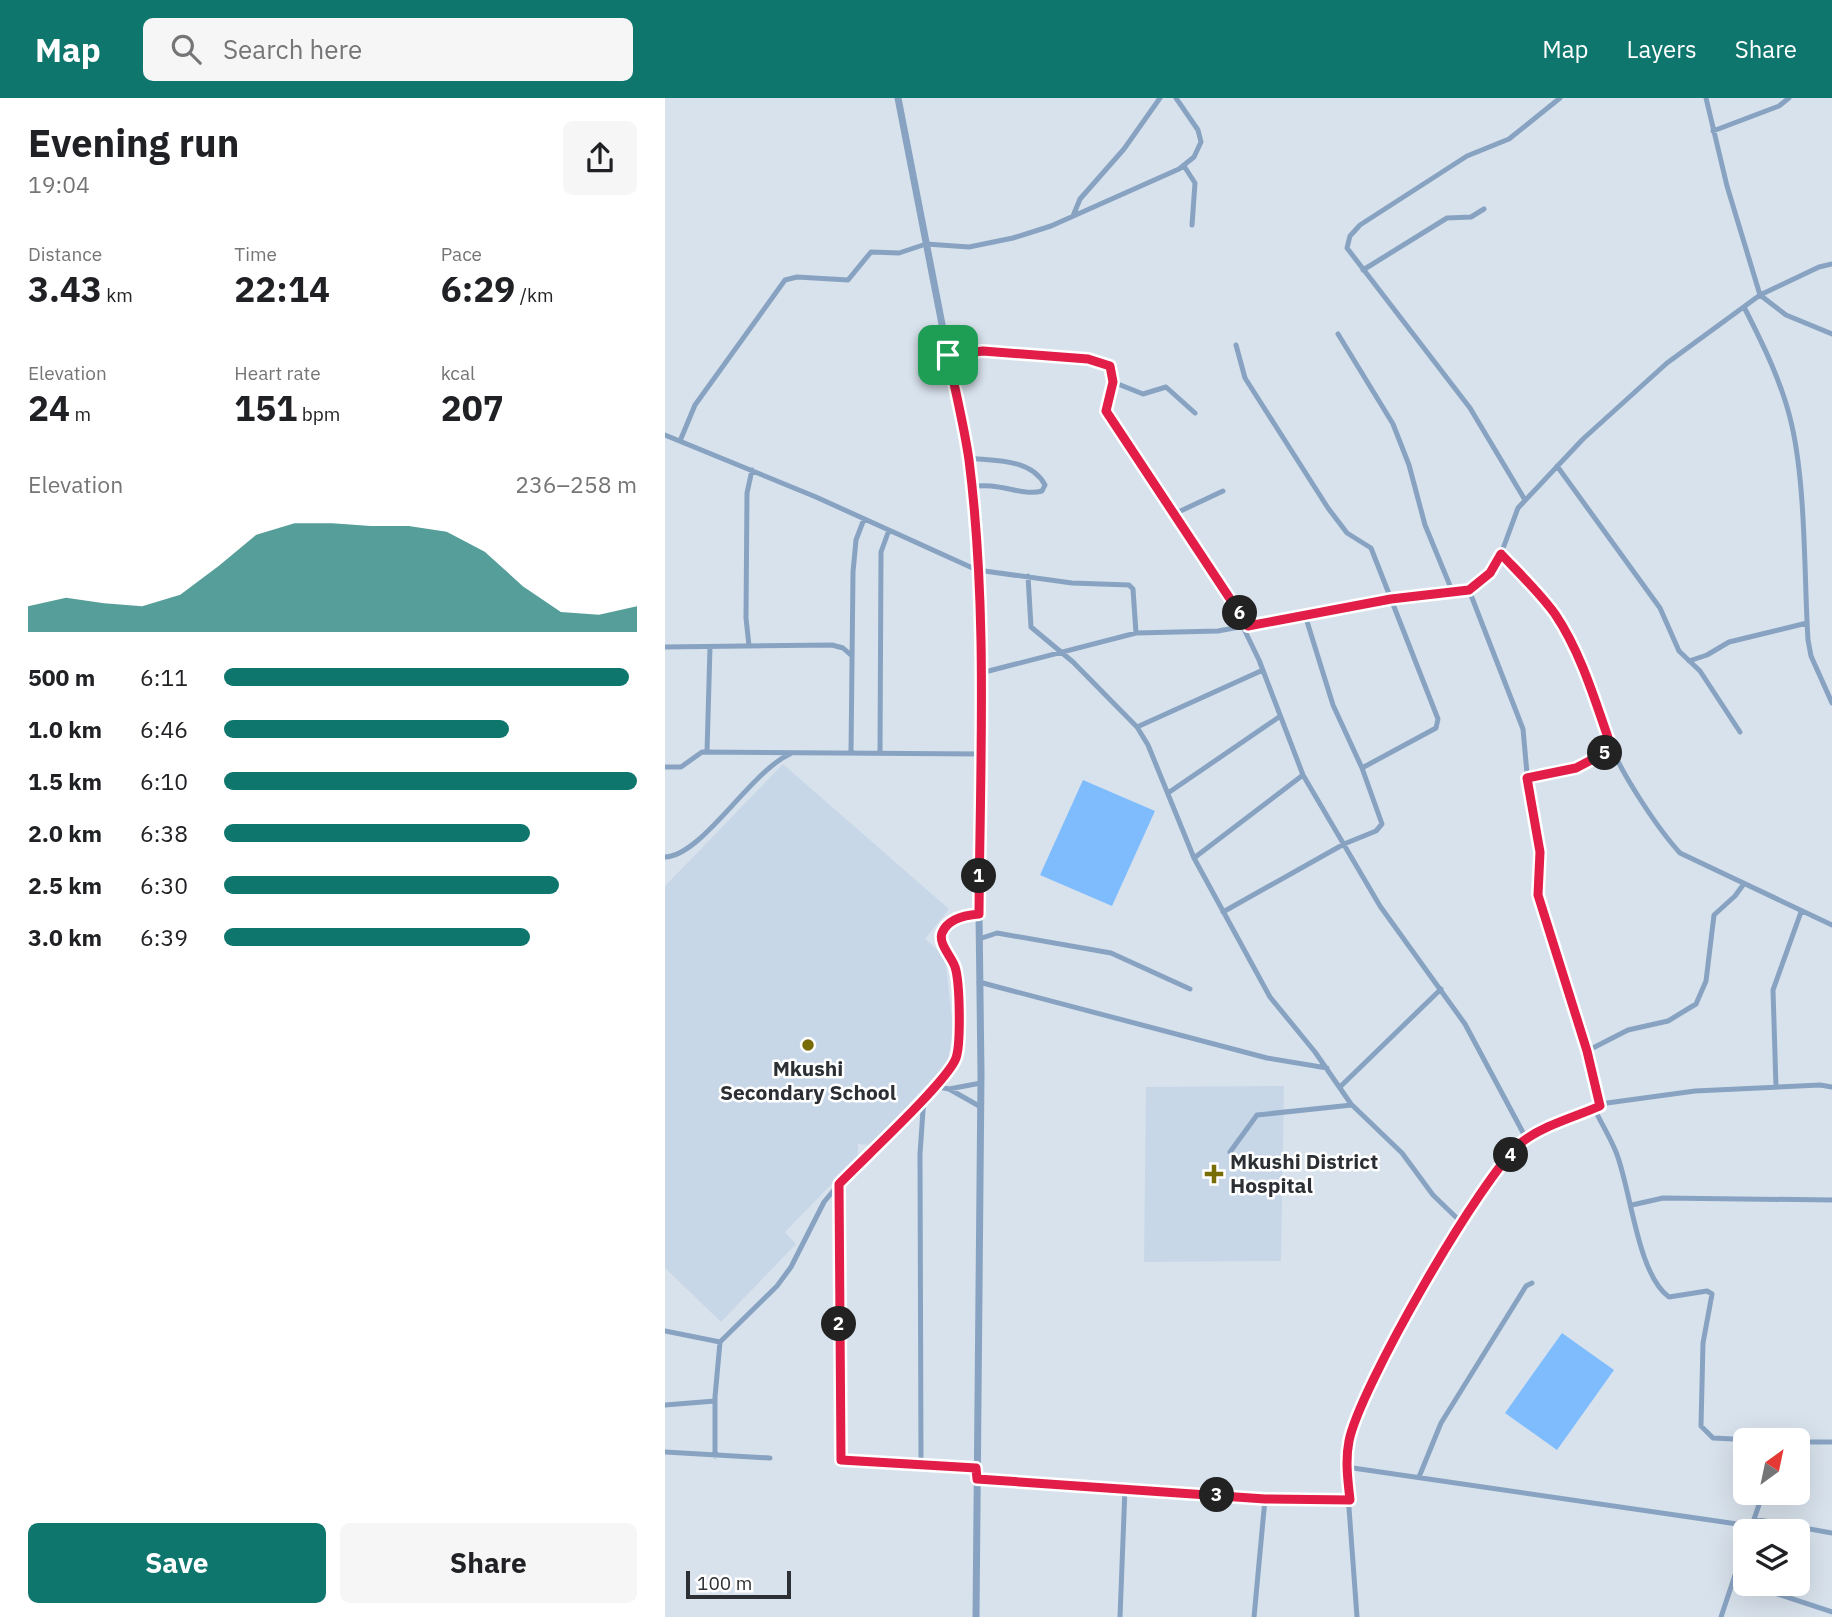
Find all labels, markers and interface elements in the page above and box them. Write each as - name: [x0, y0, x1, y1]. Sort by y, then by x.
- search box: [143, 18, 633, 81]
- text: Map: [35, 28, 101, 71]
- icon: search: [167, 30, 205, 68]
- text: Search here: [223, 32, 362, 66]
- text: Map: [1542, 33, 1589, 65]
- text: Layers: [1627, 33, 1697, 65]
- text: Share: [1735, 33, 1797, 65]
- text: Evening run: [28, 118, 239, 167]
- button: share: [563, 121, 637, 195]
- text: 19:04: [28, 169, 90, 199]
- text: Distance: [28, 242, 102, 266]
- text: Time: [234, 242, 277, 266]
- text: Pace: [441, 242, 482, 266]
- text: 3.43: [28, 266, 102, 312]
- text: 22:14: [234, 266, 330, 312]
- text: 6:29: [441, 266, 515, 312]
- text: km: [102, 283, 133, 307]
- text: /km: [515, 283, 554, 307]
- pin: [918, 325, 978, 385]
- icon: arrive: [929, 336, 967, 374]
- text: Elevation: [28, 361, 107, 385]
- text: Heart rate: [234, 361, 321, 385]
- text: kcal: [441, 361, 475, 385]
- text: 24: [28, 385, 70, 431]
- text: 151: [234, 385, 297, 431]
- text: 207: [441, 385, 504, 431]
- text: m: [70, 402, 91, 426]
- text: bpm: [297, 402, 340, 426]
- text: Elevation: [28, 469, 123, 499]
- text: 236–258 m: [515, 469, 637, 499]
- pin: 6: [1223, 596, 1257, 630]
- text: 6: [1234, 600, 1245, 624]
- text: 500 m: [28, 662, 95, 692]
- text: 6:11: [140, 662, 188, 692]
- text: 1.0 km: [28, 714, 102, 744]
- text: 6:46: [140, 714, 188, 744]
- pin: 5: [1587, 736, 1623, 770]
- text: 5: [1599, 740, 1610, 764]
- text: 1.5 km: [28, 766, 102, 796]
- text: 6:10: [140, 766, 188, 796]
- text: 2.0 km: [28, 818, 102, 848]
- text: 6:38: [140, 818, 188, 848]
- pin: 1: [961, 858, 997, 894]
- text: 1: [973, 863, 984, 887]
- text: 2.5 km: [28, 870, 102, 900]
- text: 6:30: [140, 870, 188, 900]
- text: 3.0 km: [28, 922, 102, 952]
- text: 6:39: [140, 922, 188, 952]
- marker: Mkushi Secondary School: [800, 1037, 816, 1053]
- place label: Mkushi Secondary School: [720, 1054, 896, 1106]
- pin: 4: [1493, 1138, 1529, 1172]
- text: 4: [1505, 1142, 1516, 1166]
- place label: Mkushi District Hospital: [1230, 1147, 1378, 1199]
- marker: Mkushi District Hospital: [1204, 1164, 1224, 1184]
- pin: 2: [821, 1306, 857, 1342]
- text: 2: [833, 1311, 844, 1335]
- north arrow: [1733, 1428, 1809, 1505]
- map controls: [1733, 1428, 1810, 1596]
- pin: 3: [1199, 1478, 1235, 1512]
- text: 3: [1211, 1482, 1222, 1506]
- button: layers: [1733, 1519, 1810, 1596]
- button: Save: [28, 1523, 326, 1603]
- button: Share: [340, 1523, 637, 1603]
- scale bar: [686, 1568, 791, 1600]
- text: 100 m: [697, 1571, 752, 1595]

